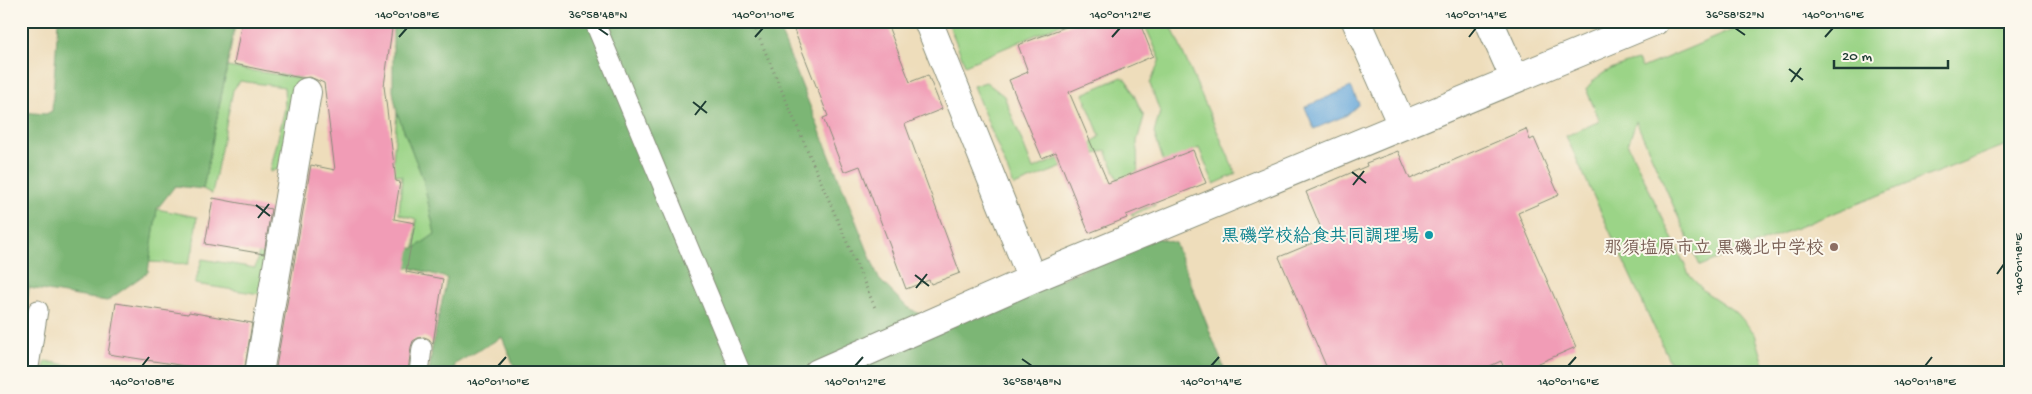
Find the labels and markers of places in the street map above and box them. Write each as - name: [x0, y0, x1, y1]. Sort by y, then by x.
- place label: 黒磯学校給食共同調理場: [1221, 226, 1419, 248]
- marker: 黒磯学校給食共同調理場: [1423, 229, 1435, 241]
- place label: 那須塩原市立 黒磯北中学校: [1604, 238, 1824, 260]
- marker: 那須塩原市立 黒磯北中学校: [1828, 241, 1840, 253]

